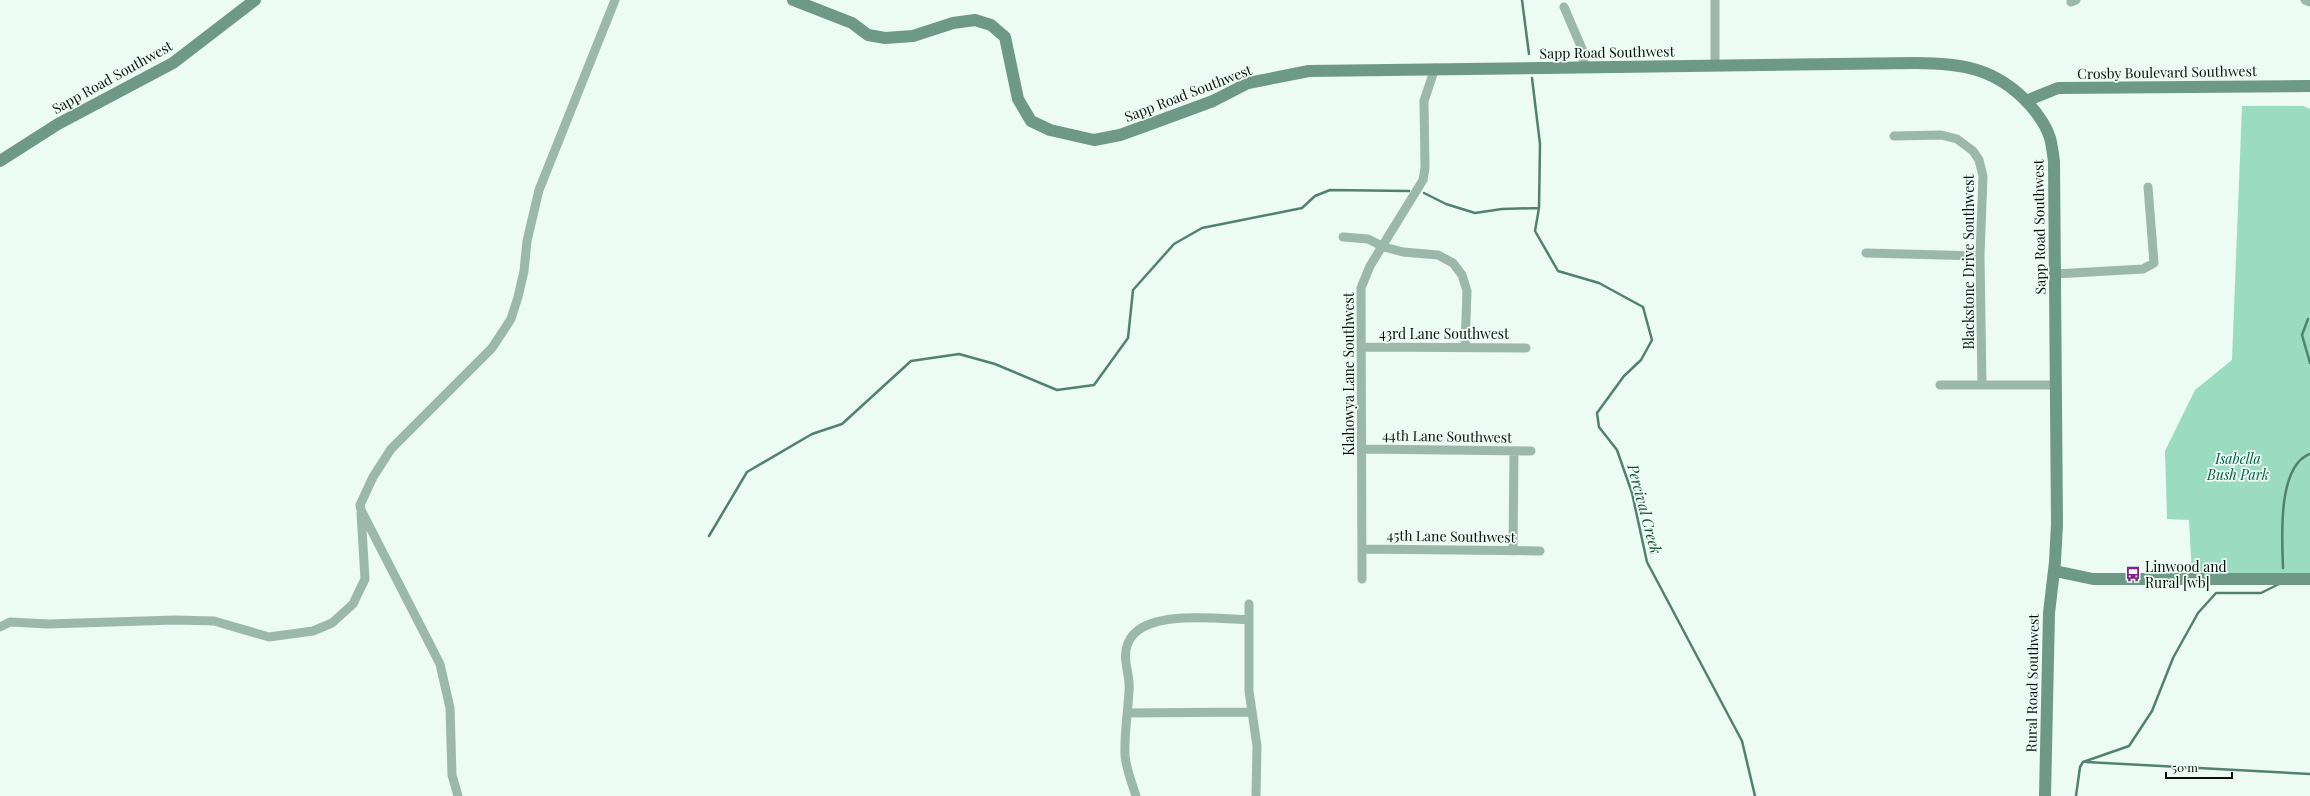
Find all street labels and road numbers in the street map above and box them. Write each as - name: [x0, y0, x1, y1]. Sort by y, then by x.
- street label: Sapp Road Southwest: [48, 35, 177, 118]
- street label: Sapp Road Southwest: [1539, 41, 1676, 63]
- street label: Sapp Road Southwest: [1122, 60, 1255, 126]
- street label: Crosby Boulevard Southwest: [2077, 61, 2258, 83]
- street label: Sapp Road Southwest: [2028, 158, 2050, 295]
- street label: Blackstone Drive Southwest: [1959, 173, 1978, 350]
- street label: Klahowya Lane Southwest: [1339, 291, 1358, 456]
- street label: 43rd Lane Southwest: [1379, 324, 1510, 343]
- street label: 44th Lane Southwest: [1382, 425, 1513, 447]
- street label: 45th Lane Southwest: [1386, 525, 1517, 547]
- street label: Rural Road Southwest: [2021, 612, 2043, 752]

